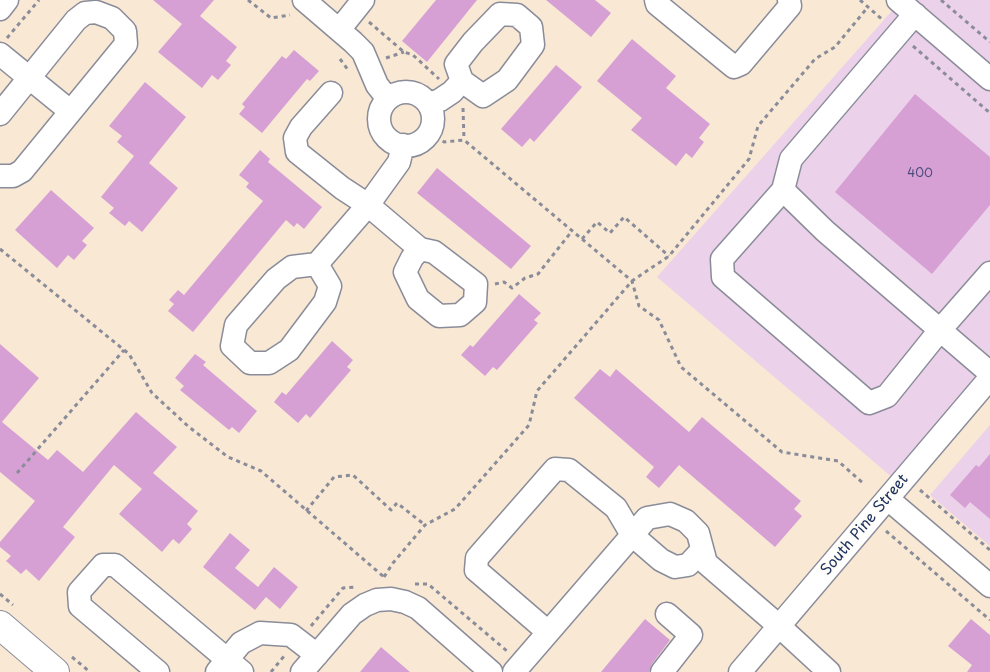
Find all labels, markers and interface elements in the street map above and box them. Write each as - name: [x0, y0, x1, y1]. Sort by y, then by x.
- house number: 400: [907, 167, 933, 181]
- street label: South Pine Street: [817, 471, 913, 579]

